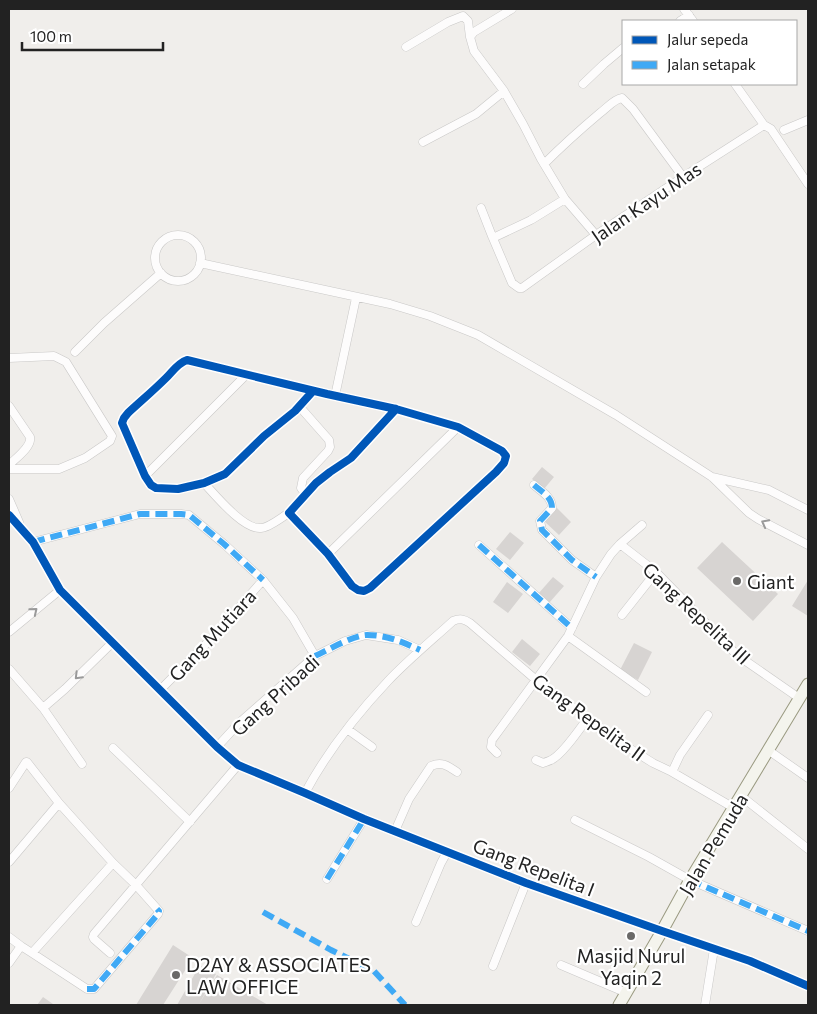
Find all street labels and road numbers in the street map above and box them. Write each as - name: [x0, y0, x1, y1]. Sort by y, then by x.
- street label: Jalan Kayu Mas: [587, 157, 705, 247]
- street label: Gang Repelita III: [638, 557, 756, 669]
- street label: Gang Mutiara: [164, 584, 260, 686]
- street label: Gang Pribadi: [226, 650, 324, 740]
- street label: Gang Repelita II: [528, 668, 650, 766]
- street label: Jalan Pemuda: [674, 789, 752, 899]
- street label: Gang Repelita I: [470, 833, 598, 901]

